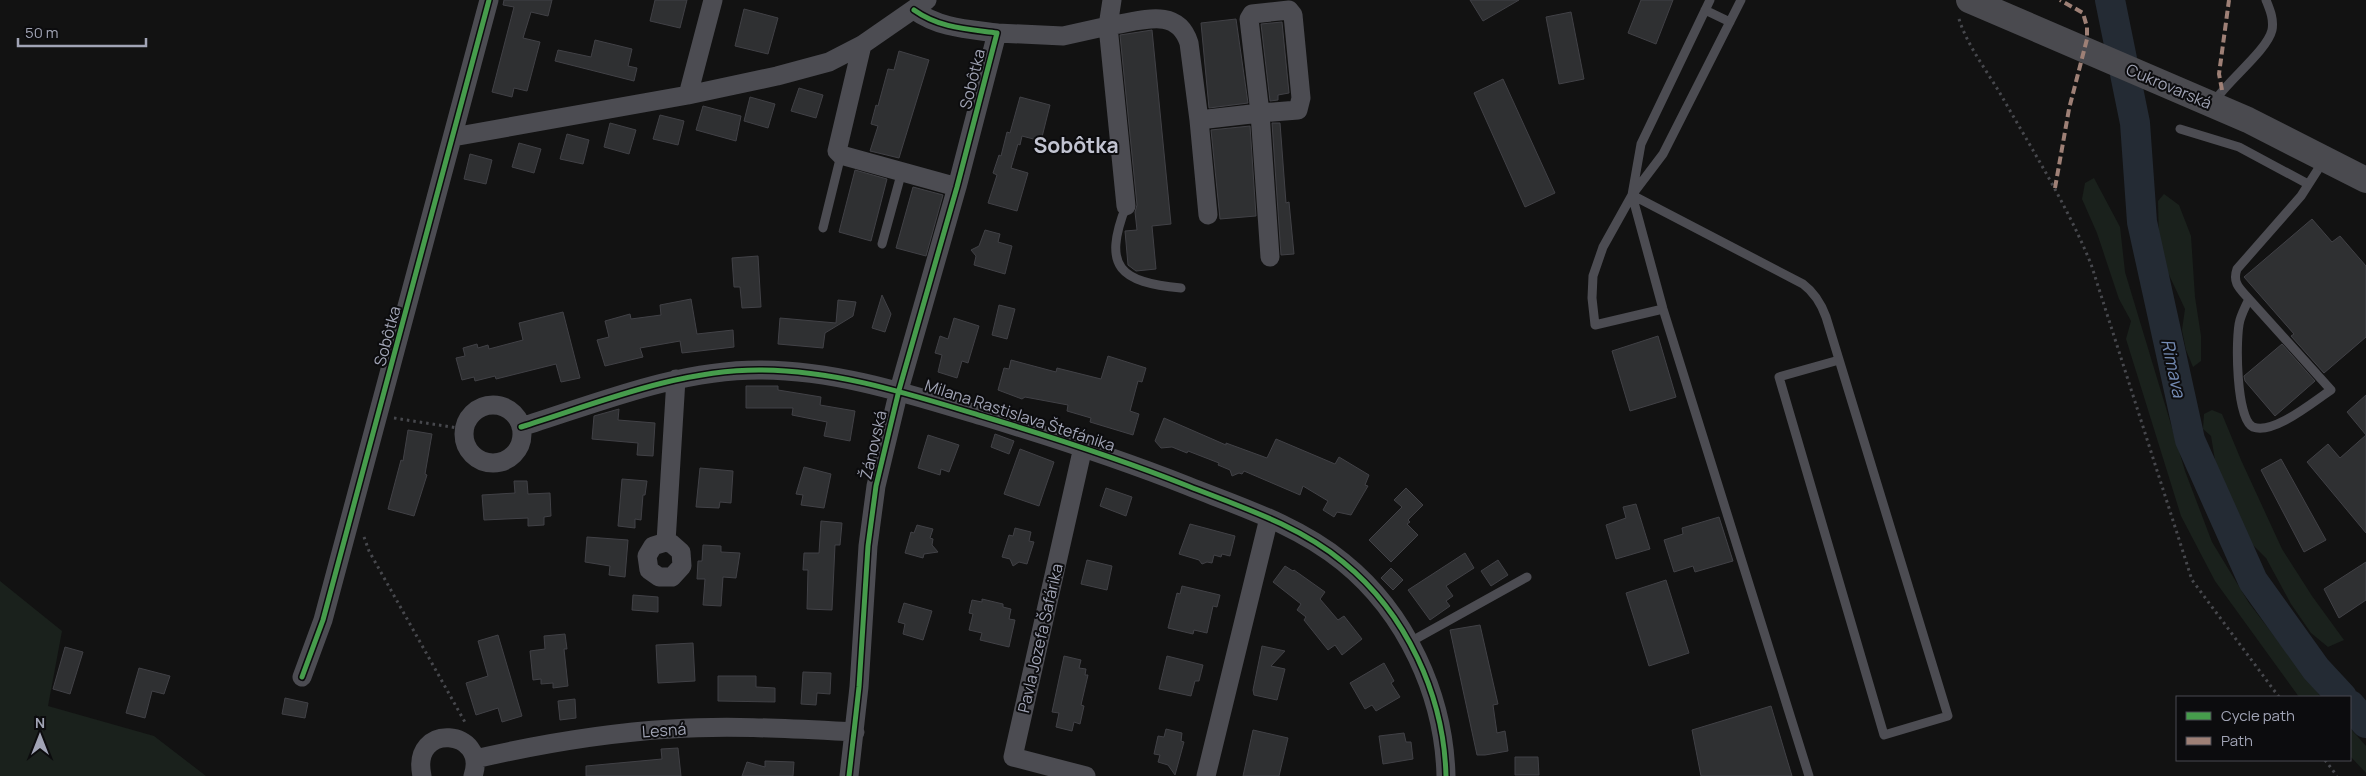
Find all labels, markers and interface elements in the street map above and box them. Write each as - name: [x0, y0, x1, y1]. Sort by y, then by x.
- scale bar: [18, 15, 145, 47]
- text: 50 m: [25, 22, 59, 43]
- street label: Sobôtka: [954, 47, 990, 111]
- street label: Cukrovarská: [2123, 58, 2215, 114]
- district label: Sobôtka: [1033, 131, 1119, 159]
- street label: Sobôtka: [368, 303, 406, 369]
- water label: Rimava: [2156, 337, 2192, 400]
- street label: Milana Rastislava Štefánika: [922, 374, 1118, 456]
- street label: Žánovská: [854, 408, 892, 482]
- street label: Pavla Jozefa Šafárika: [1012, 561, 1068, 715]
- legend: [2176, 696, 2351, 761]
- text: Cycle path: [2221, 705, 2295, 726]
- north arrow: [15, 711, 65, 761]
- text: N: [35, 713, 45, 732]
- street label: Lesná: [641, 717, 687, 743]
- text: Path: [2221, 730, 2253, 751]

